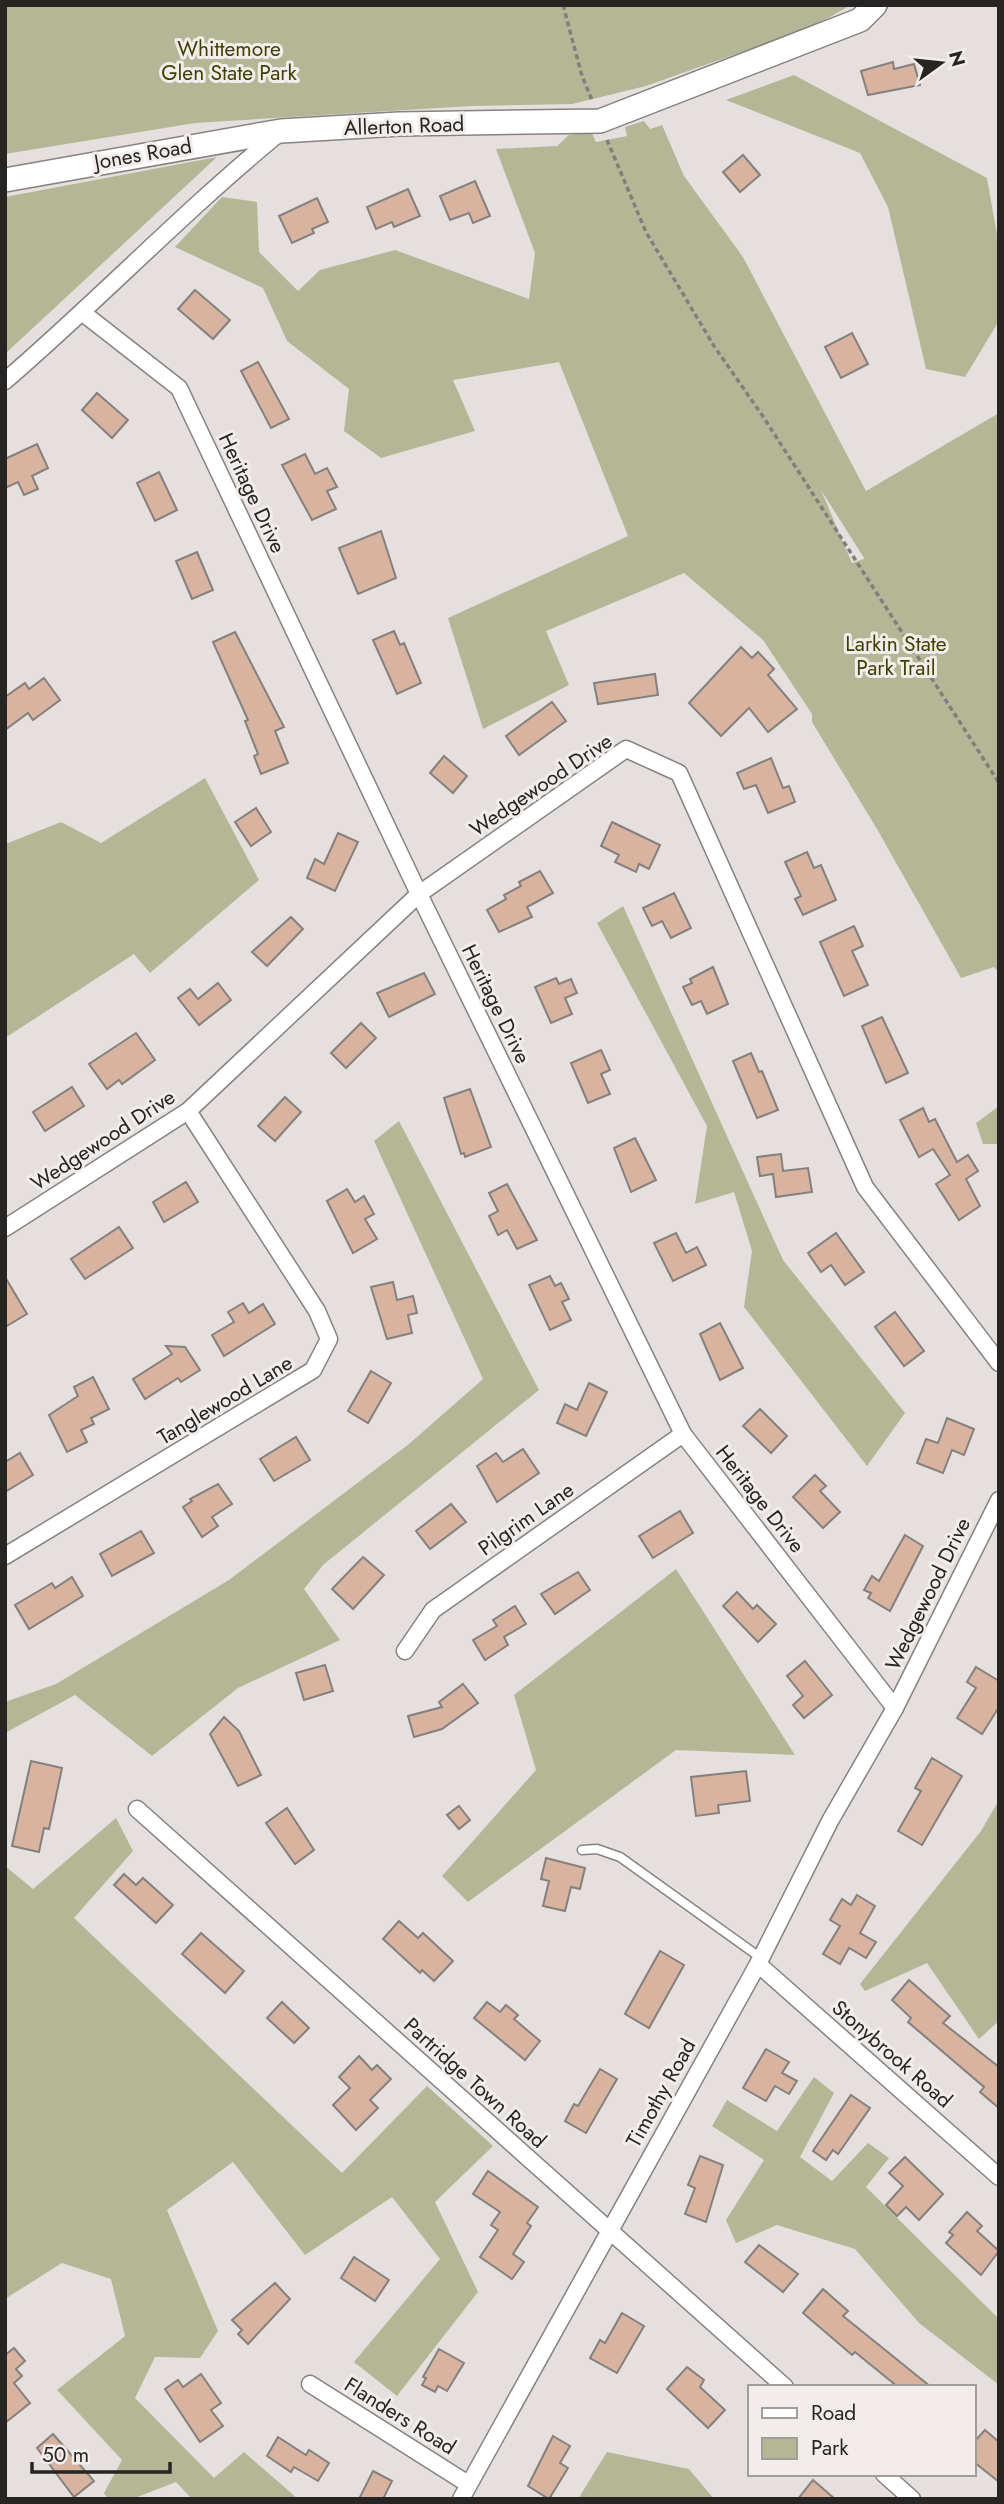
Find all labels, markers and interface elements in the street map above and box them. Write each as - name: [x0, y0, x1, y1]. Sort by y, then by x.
- north arrow: [906, 28, 976, 98]
- park label: Whittemore Glen State Park: [161, 34, 297, 88]
- text: N: [942, 48, 972, 70]
- street label: Allerton Road: [343, 109, 465, 143]
- street label: Jones Road: [89, 131, 194, 178]
- street label: Heritage Drive: [211, 428, 293, 558]
- park label: Larkin State Park Trail: [845, 629, 947, 683]
- street label: Wedgewood Drive: [464, 726, 618, 844]
- street label: Heritage Drive: [454, 939, 538, 1069]
- street label: Wedgewood Drive: [25, 1082, 181, 1198]
- street label: Tanglewood Lane: [152, 1348, 298, 1452]
- street label: Heritage Drive: [708, 1439, 812, 1559]
- street label: Pilgrim Lane: [472, 1475, 580, 1563]
- street label: Wedgewood Drive: [878, 1513, 978, 1675]
- street label: Stonybrook Road: [825, 1993, 959, 2115]
- street label: Partridge Town Road: [397, 2011, 553, 2155]
- street label: Timothy Road: [619, 2033, 703, 2153]
- street label: Flanders Road: [338, 2370, 462, 2462]
- legend: [748, 2385, 976, 2476]
- text: Road: [811, 2398, 856, 2428]
- scale bar: [32, 2430, 170, 2474]
- text: Park: [811, 2433, 849, 2463]
- text: 50 m: [42, 2440, 89, 2470]

